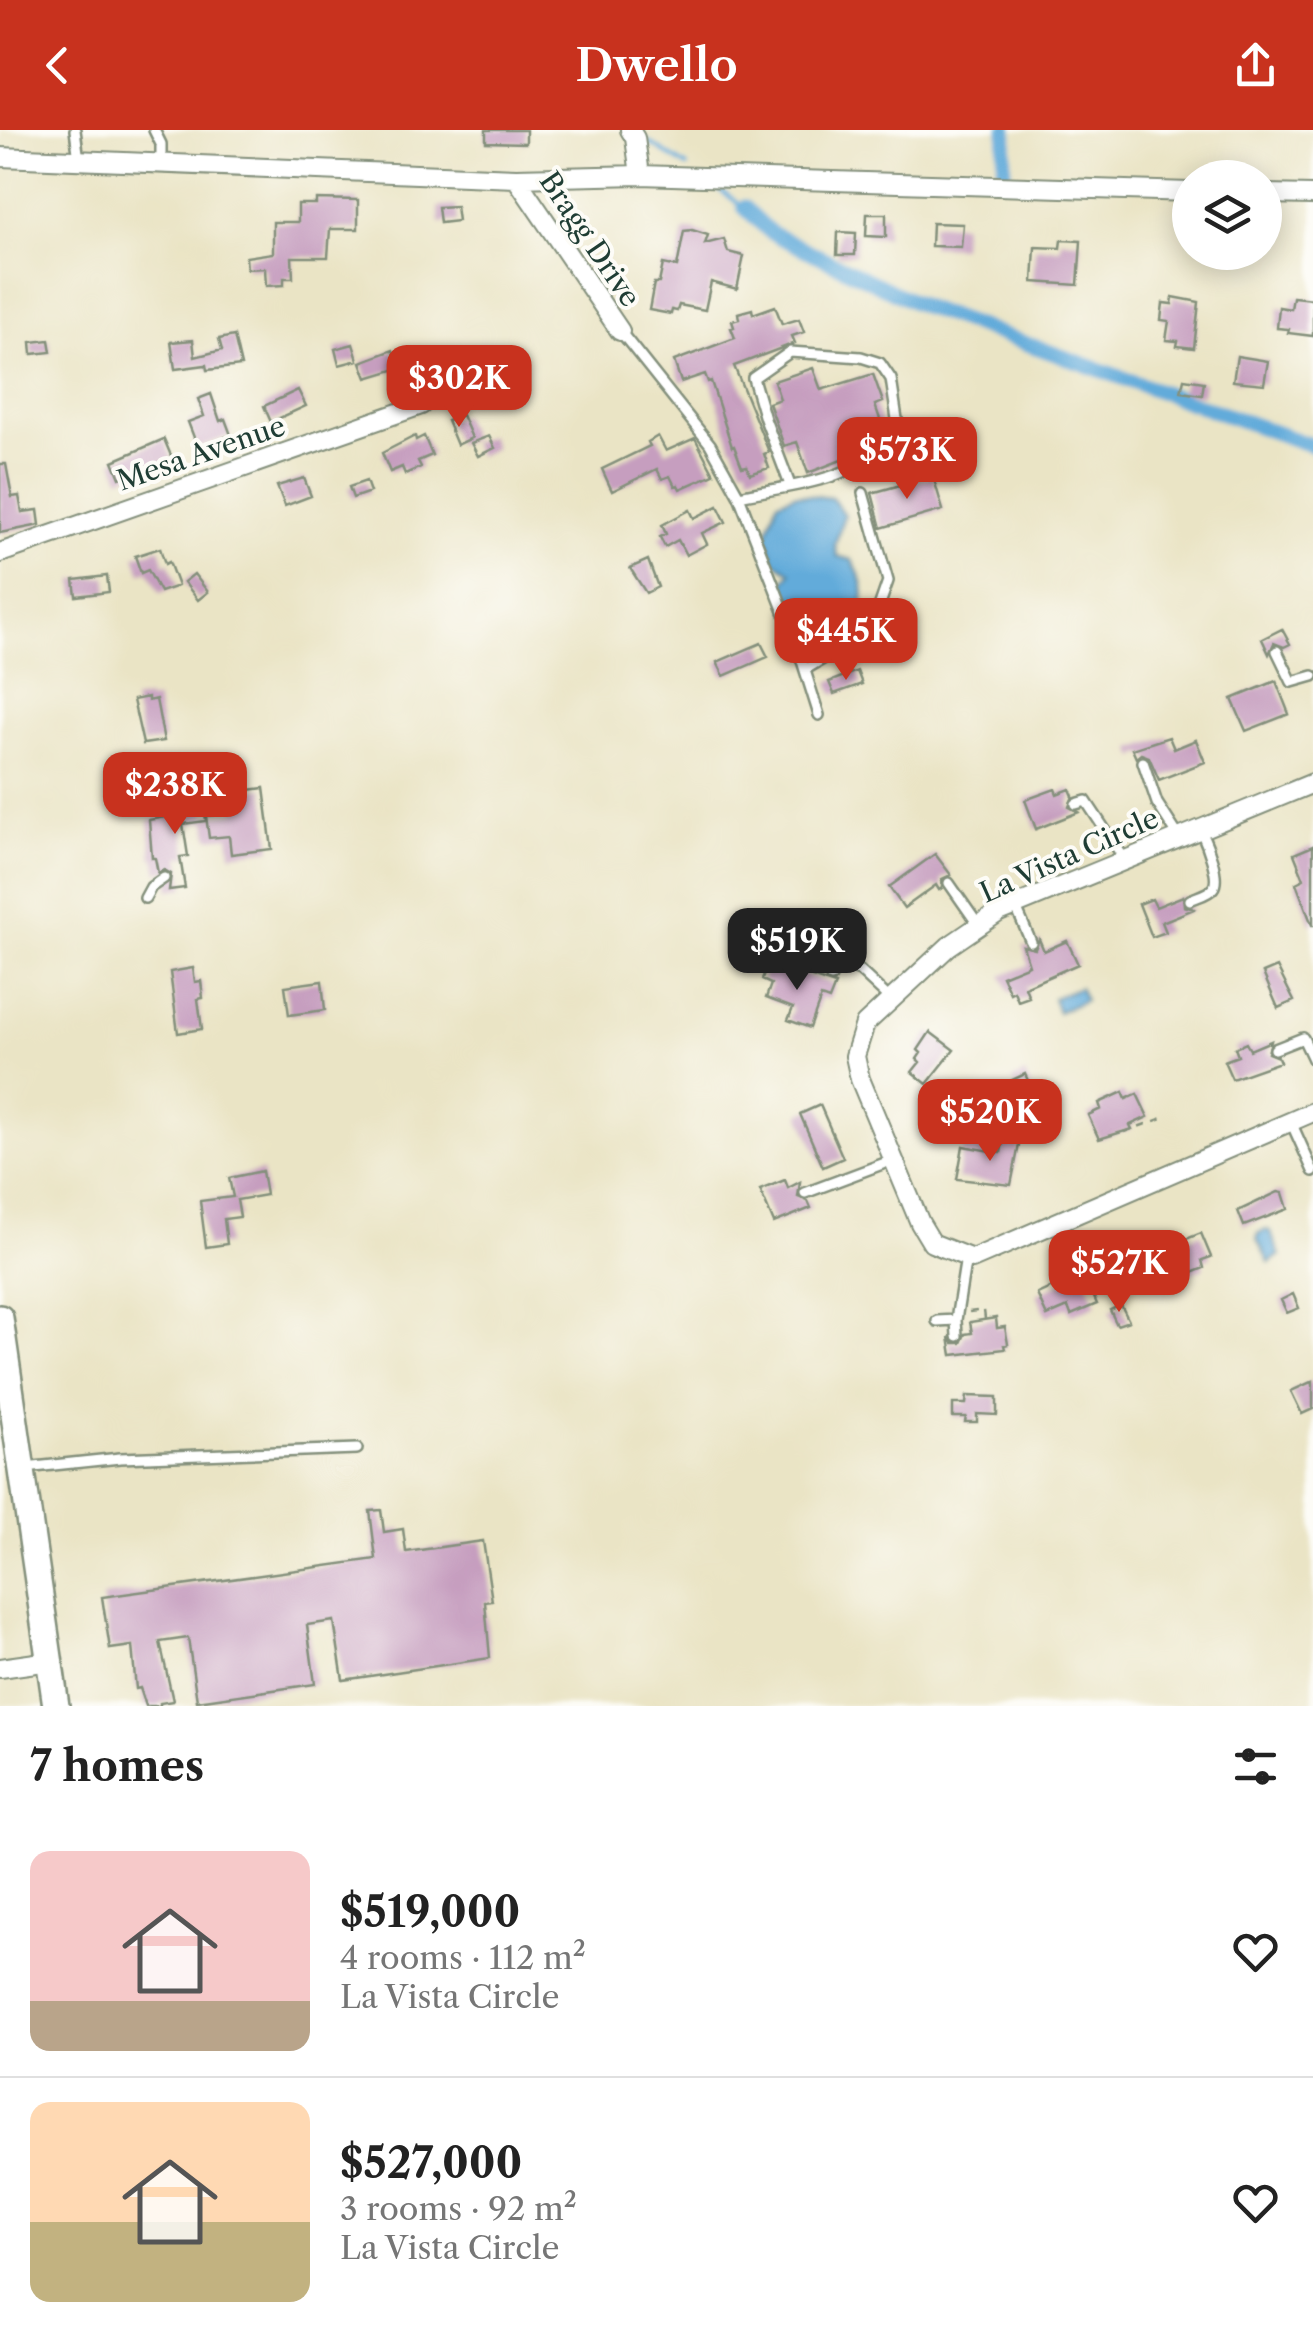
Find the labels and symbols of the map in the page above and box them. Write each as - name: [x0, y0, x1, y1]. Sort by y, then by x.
- street label: Bragg Drive: [532, 165, 648, 313]
- pin: $302K: [389, 345, 529, 430]
- street label: Mesa Avenue: [112, 408, 290, 498]
- pin: $573K: [837, 417, 977, 502]
- pin: $445K: [776, 598, 916, 683]
- pin: $238K: [105, 752, 245, 837]
- street label: La Vista Circle: [974, 800, 1164, 910]
- pin: $519K: [727, 908, 867, 993]
- pin: $520K: [920, 1079, 1060, 1164]
- pin: $527K: [1049, 1230, 1189, 1315]

